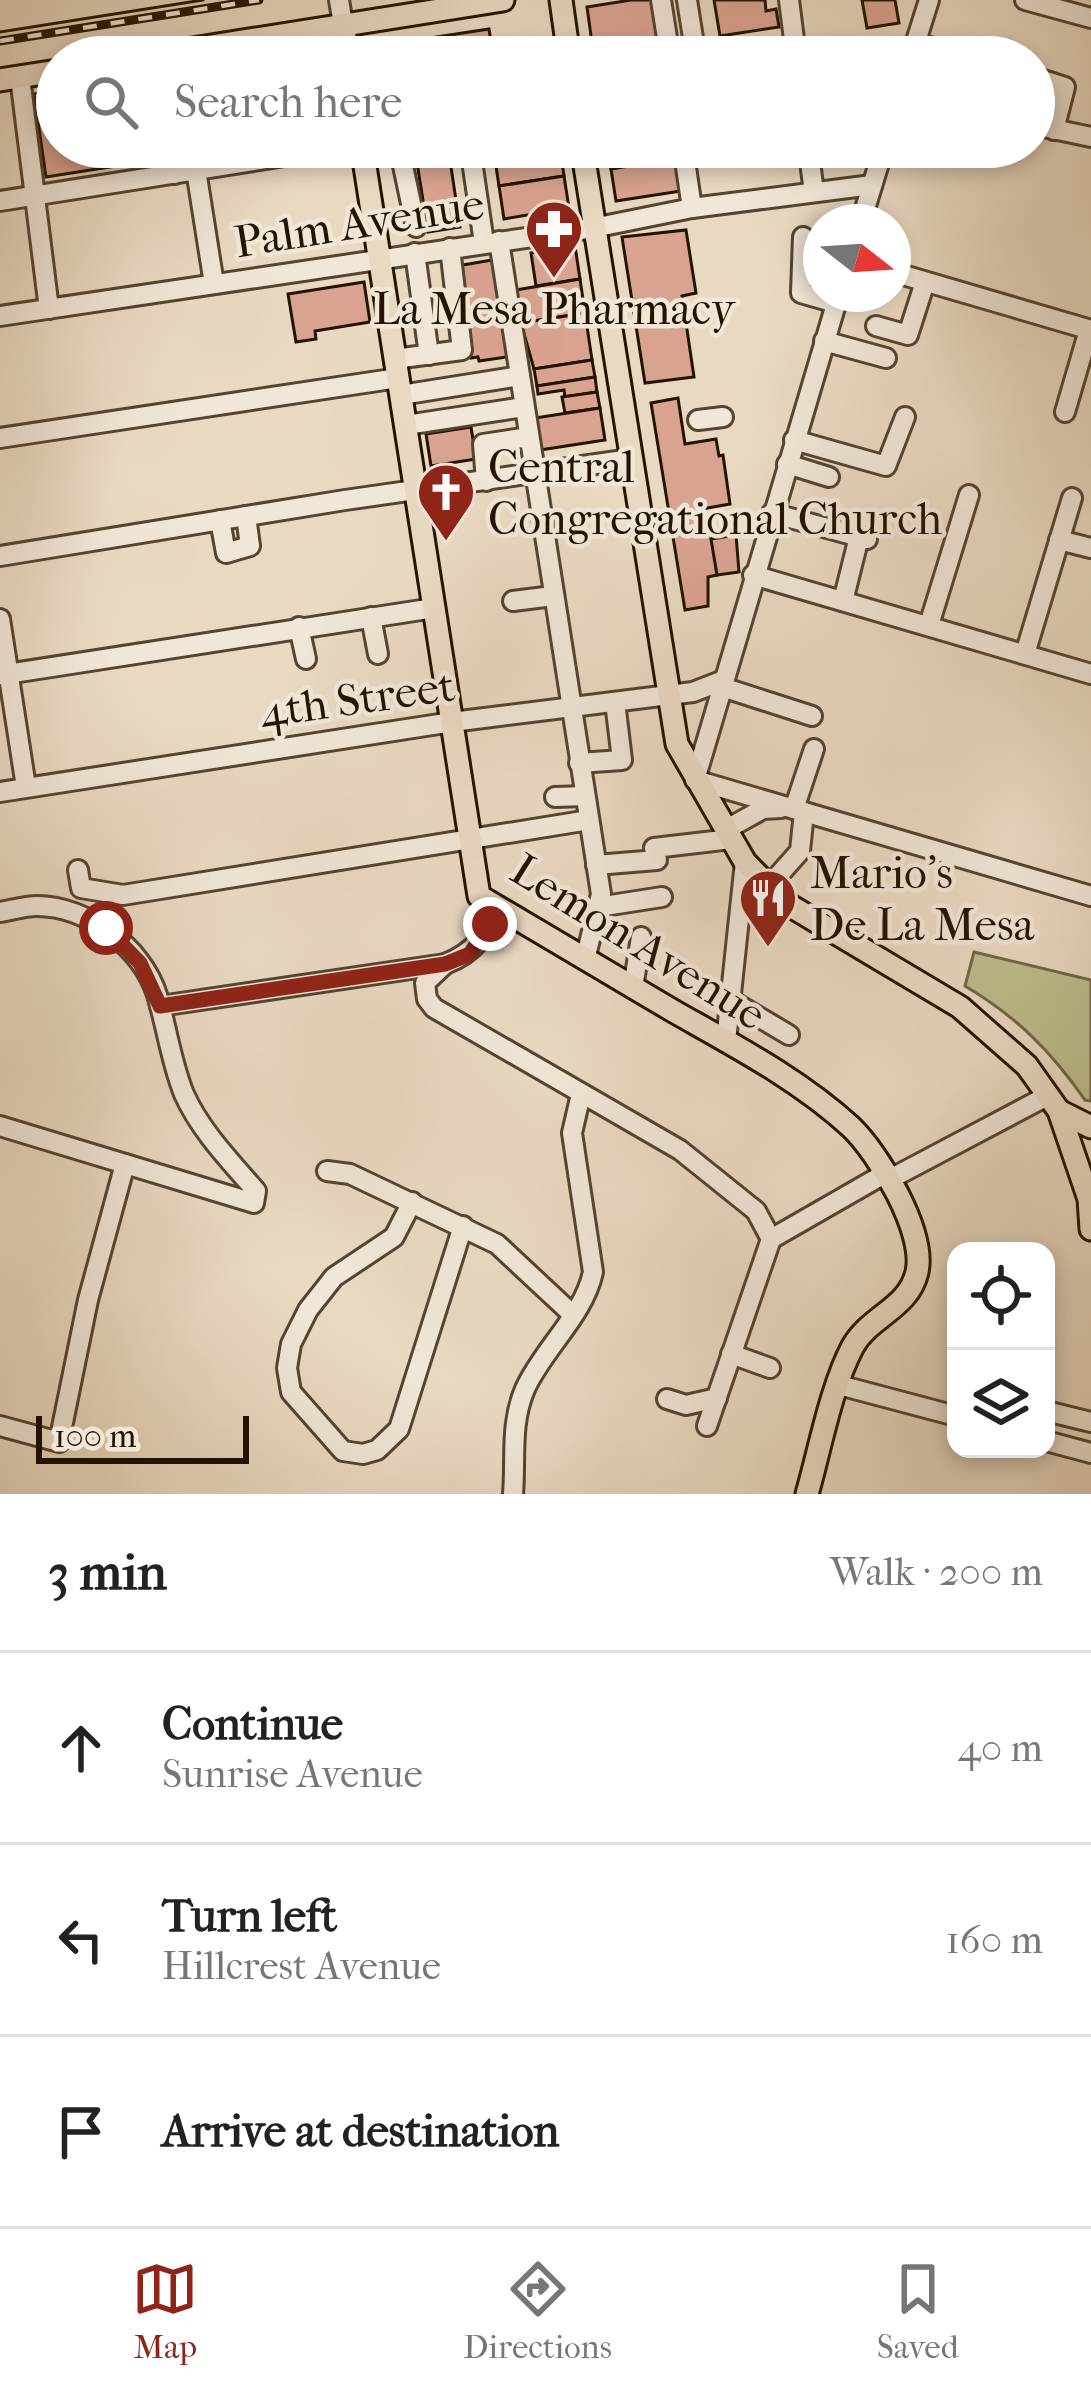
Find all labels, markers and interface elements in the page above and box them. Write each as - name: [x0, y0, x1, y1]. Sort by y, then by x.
- search box: [36, 36, 1055, 168]
- icon: search: [78, 69, 144, 135]
- text: Search here: [174, 76, 402, 129]
- street label: Palm Avenue: [230, 178, 488, 269]
- pharmacy icon: La Mesa Pharmacy: [523, 198, 585, 280]
- north arrow: [803, 204, 911, 312]
- place label: La Mesa Pharmacy: [373, 283, 737, 336]
- place label: Central Congregational Church: [488, 441, 942, 546]
- church icon: Central Congregational Church: [415, 461, 477, 543]
- street label: 4th Street: [256, 660, 458, 739]
- street label: Lemon Avenue: [501, 843, 775, 1042]
- place label: Mario's De La Mesa: [810, 847, 1035, 952]
- restaurant icon: Mario's De La Mesa: [737, 867, 799, 949]
- route end: [463, 897, 517, 951]
- route start: [79, 901, 133, 955]
- map controls: [947, 1242, 1055, 1458]
- button: locate: [947, 1242, 1055, 1350]
- button: layers: [947, 1350, 1055, 1458]
- scale bar: [36, 1410, 249, 1463]
- text: 100 m: [54, 1417, 137, 1456]
- text: 3 min: [48, 1542, 167, 1602]
- text: Walk · 200 m: [830, 1549, 1043, 1595]
- text: Continue: [162, 1698, 343, 1751]
- icon: ahead: [48, 1715, 114, 1781]
- text: 40 m: [958, 1725, 1043, 1771]
- text: Sunrise Avenue: [162, 1751, 423, 1797]
- text: Turn left: [162, 1890, 337, 1943]
- icon: left: [48, 1907, 114, 1973]
- text: 160 m: [946, 1917, 1043, 1963]
- text: Hillcrest Avenue: [162, 1943, 441, 1989]
- icon: arrive: [48, 2099, 114, 2165]
- text: Arrive at destination: [162, 2105, 559, 2158]
- tab: Map: [132, 2256, 198, 2367]
- tab: Directions: [463, 2256, 612, 2367]
- tab: Saved: [877, 2256, 959, 2367]

